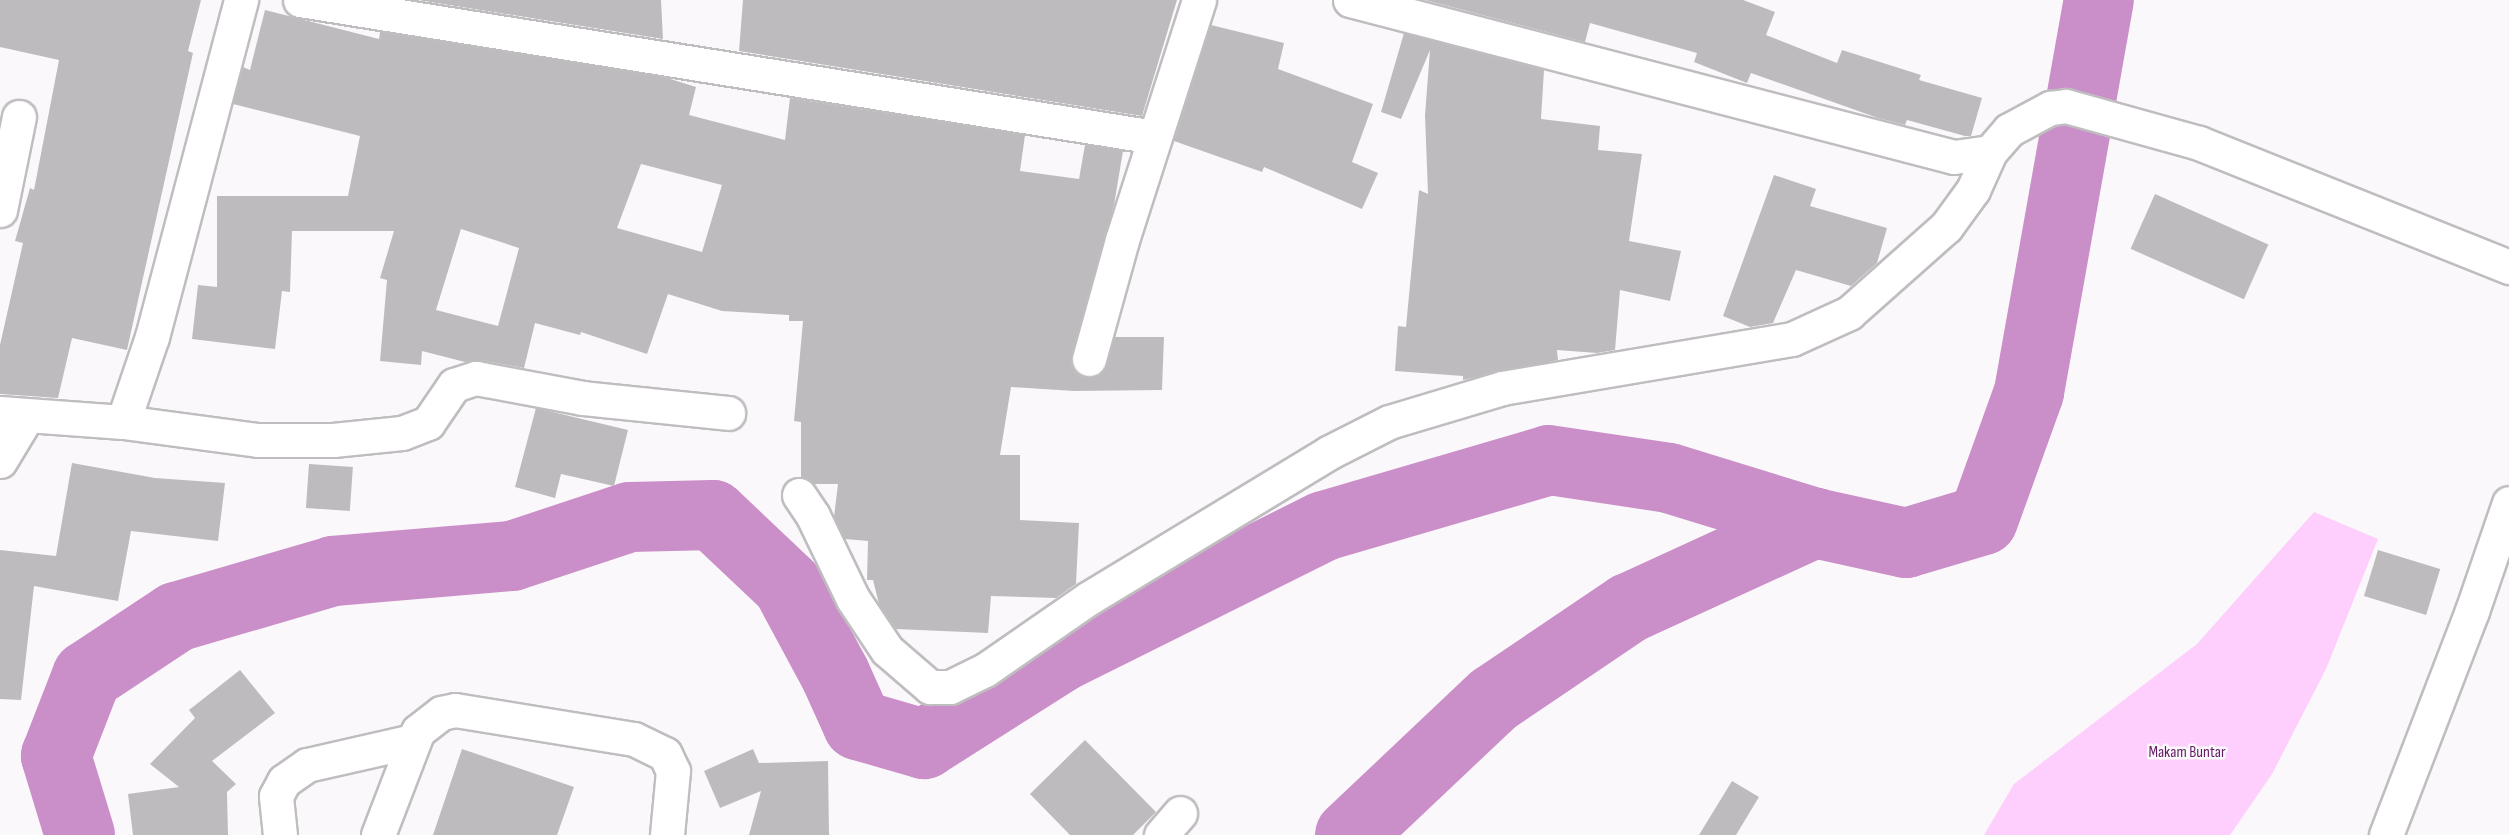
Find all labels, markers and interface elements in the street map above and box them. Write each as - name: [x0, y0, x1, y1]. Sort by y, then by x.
- park label: Makam Buntar: [2148, 743, 2226, 763]

